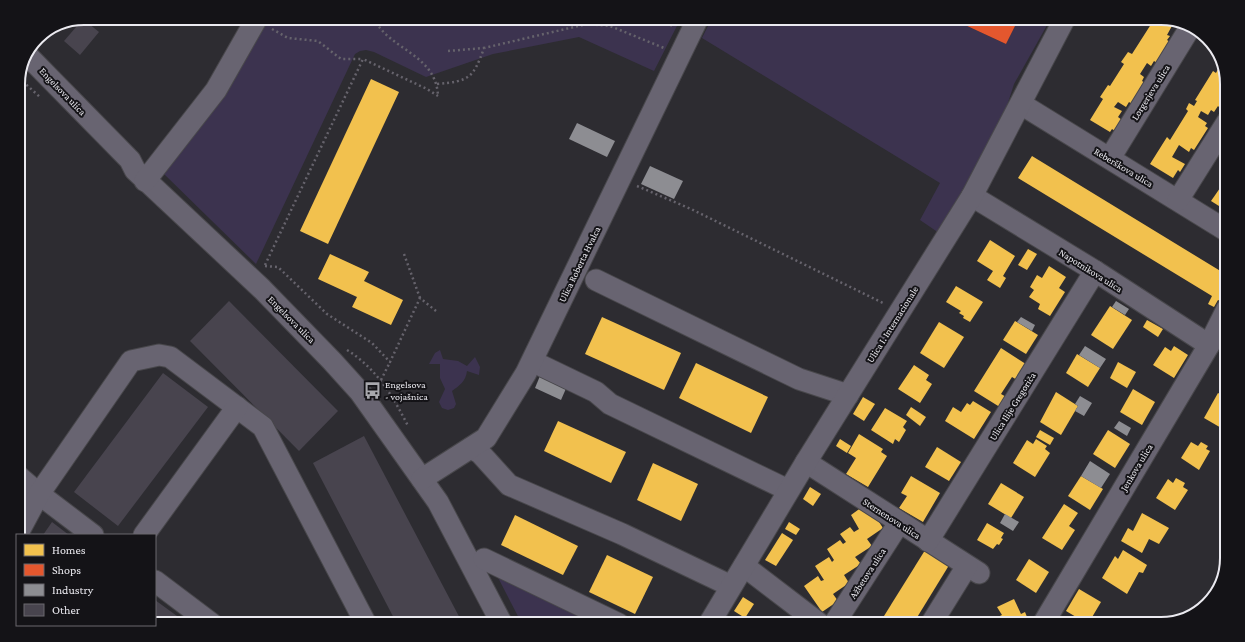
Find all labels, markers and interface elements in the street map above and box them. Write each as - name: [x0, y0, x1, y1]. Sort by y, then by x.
- street label: Lorgerjeva ulica: [1129, 62, 1173, 123]
- street label: Engelsova ulica: [37, 65, 88, 118]
- street label: Reberškova ulica: [1092, 146, 1155, 190]
- street label: Ulica Roberta Hvalca: [556, 224, 603, 304]
- street label: Napotnikova ulica: [1057, 247, 1125, 295]
- street label: Ulica I. Internacionale: [864, 284, 921, 364]
- street label: Engelsova ulica: [266, 294, 318, 345]
- street label: Ulica Ilije Gregoriča: [987, 370, 1039, 443]
- place label: Engelsova - vojašnica: [385, 379, 428, 403]
- bus stop icon: Engelsova - vojašnica: [362, 380, 382, 400]
- street label: Jenkova ulica: [1118, 442, 1155, 494]
- street label: Sternenova ulica: [861, 496, 923, 541]
- legend: [16, 534, 156, 626]
- text: Homes: [52, 543, 86, 557]
- street label: Ažbetova ulica: [847, 546, 888, 601]
- text: Shops: [52, 563, 81, 577]
- text: Industry: [52, 583, 94, 597]
- text: Other: [52, 603, 81, 617]

